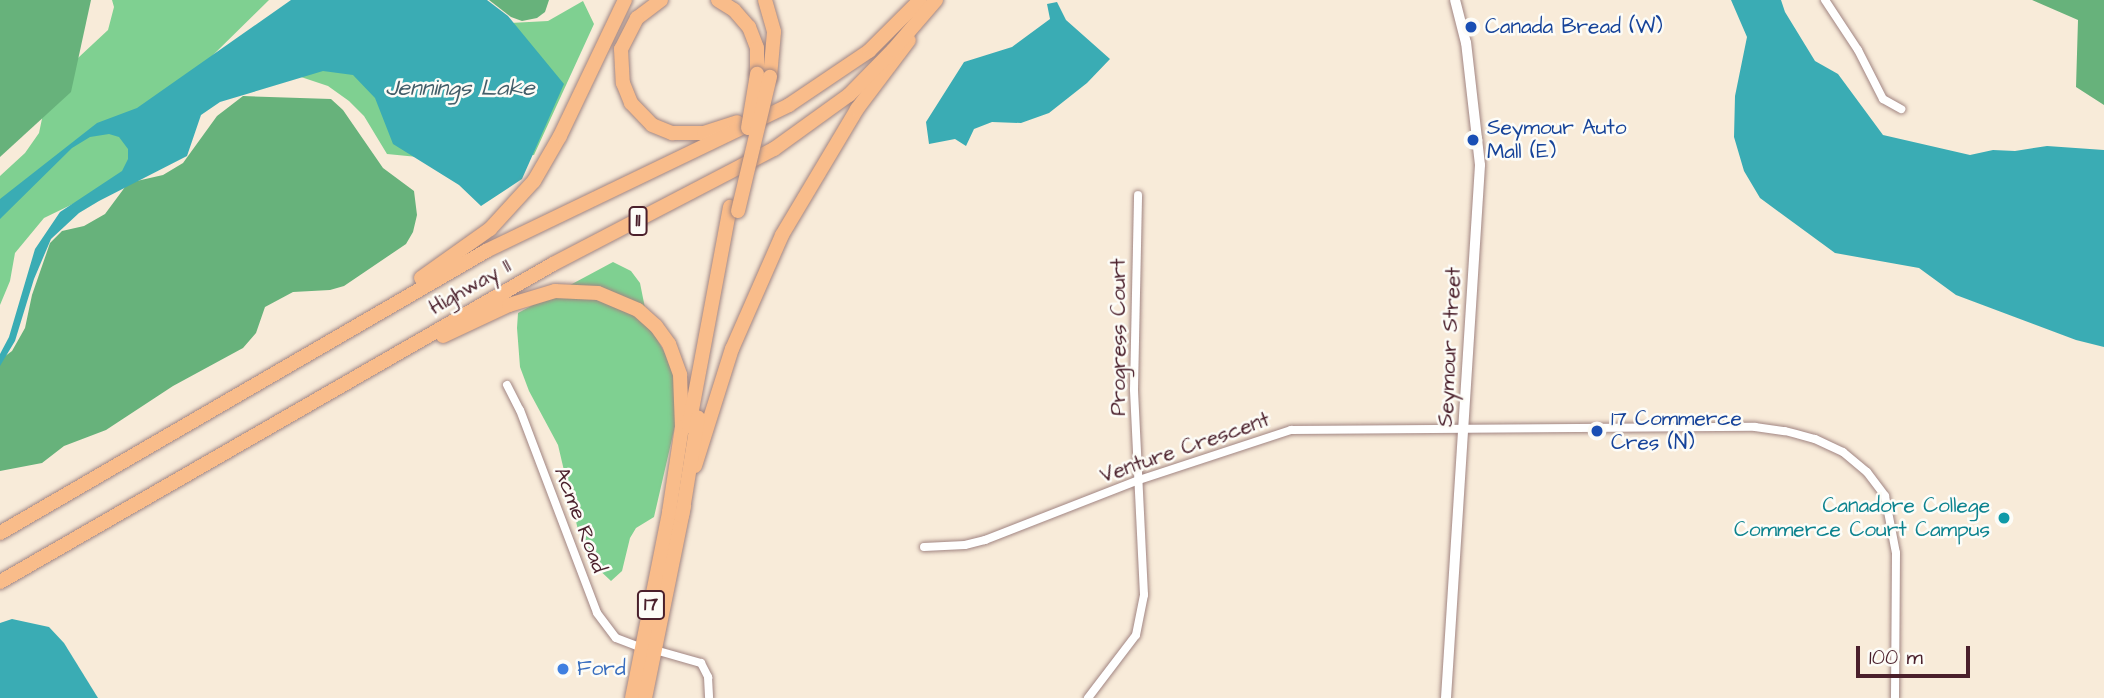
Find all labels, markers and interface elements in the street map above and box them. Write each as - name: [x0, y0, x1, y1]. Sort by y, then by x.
- place label: Canada Bread (W): [1485, 14, 1663, 40]
- marker: Canada Bread (W): [1463, 19, 1479, 35]
- water label: Jennings Lake: [385, 74, 535, 102]
- place label: Seymour Auto Mall (E): [1487, 115, 1627, 165]
- marker: Seymour Auto Mall (E): [1465, 132, 1481, 148]
- road number: 11: [628, 206, 648, 236]
- street label: Highway 11: [425, 254, 515, 320]
- street label: Progress Court: [1106, 258, 1132, 416]
- street label: Seymour Street: [1433, 266, 1467, 428]
- place label: 17 Commerce Cres (N): [1611, 406, 1742, 456]
- street label: Venture Crescent: [1097, 407, 1273, 489]
- marker: 17 Commerce Cres (N): [1589, 423, 1605, 439]
- street label: Acme Road: [548, 464, 612, 576]
- place label: Canadore College Commerce Court Campus: [1734, 493, 1990, 543]
- marker: Canadore College Commerce Court Campus: [1996, 510, 2012, 526]
- road number: 17: [635, 590, 667, 620]
- scale bar: [1859, 632, 1973, 676]
- text: 100 m: [1869, 643, 1923, 672]
- place label: Ford: [577, 656, 626, 682]
- marker: Ford: [555, 661, 571, 677]

